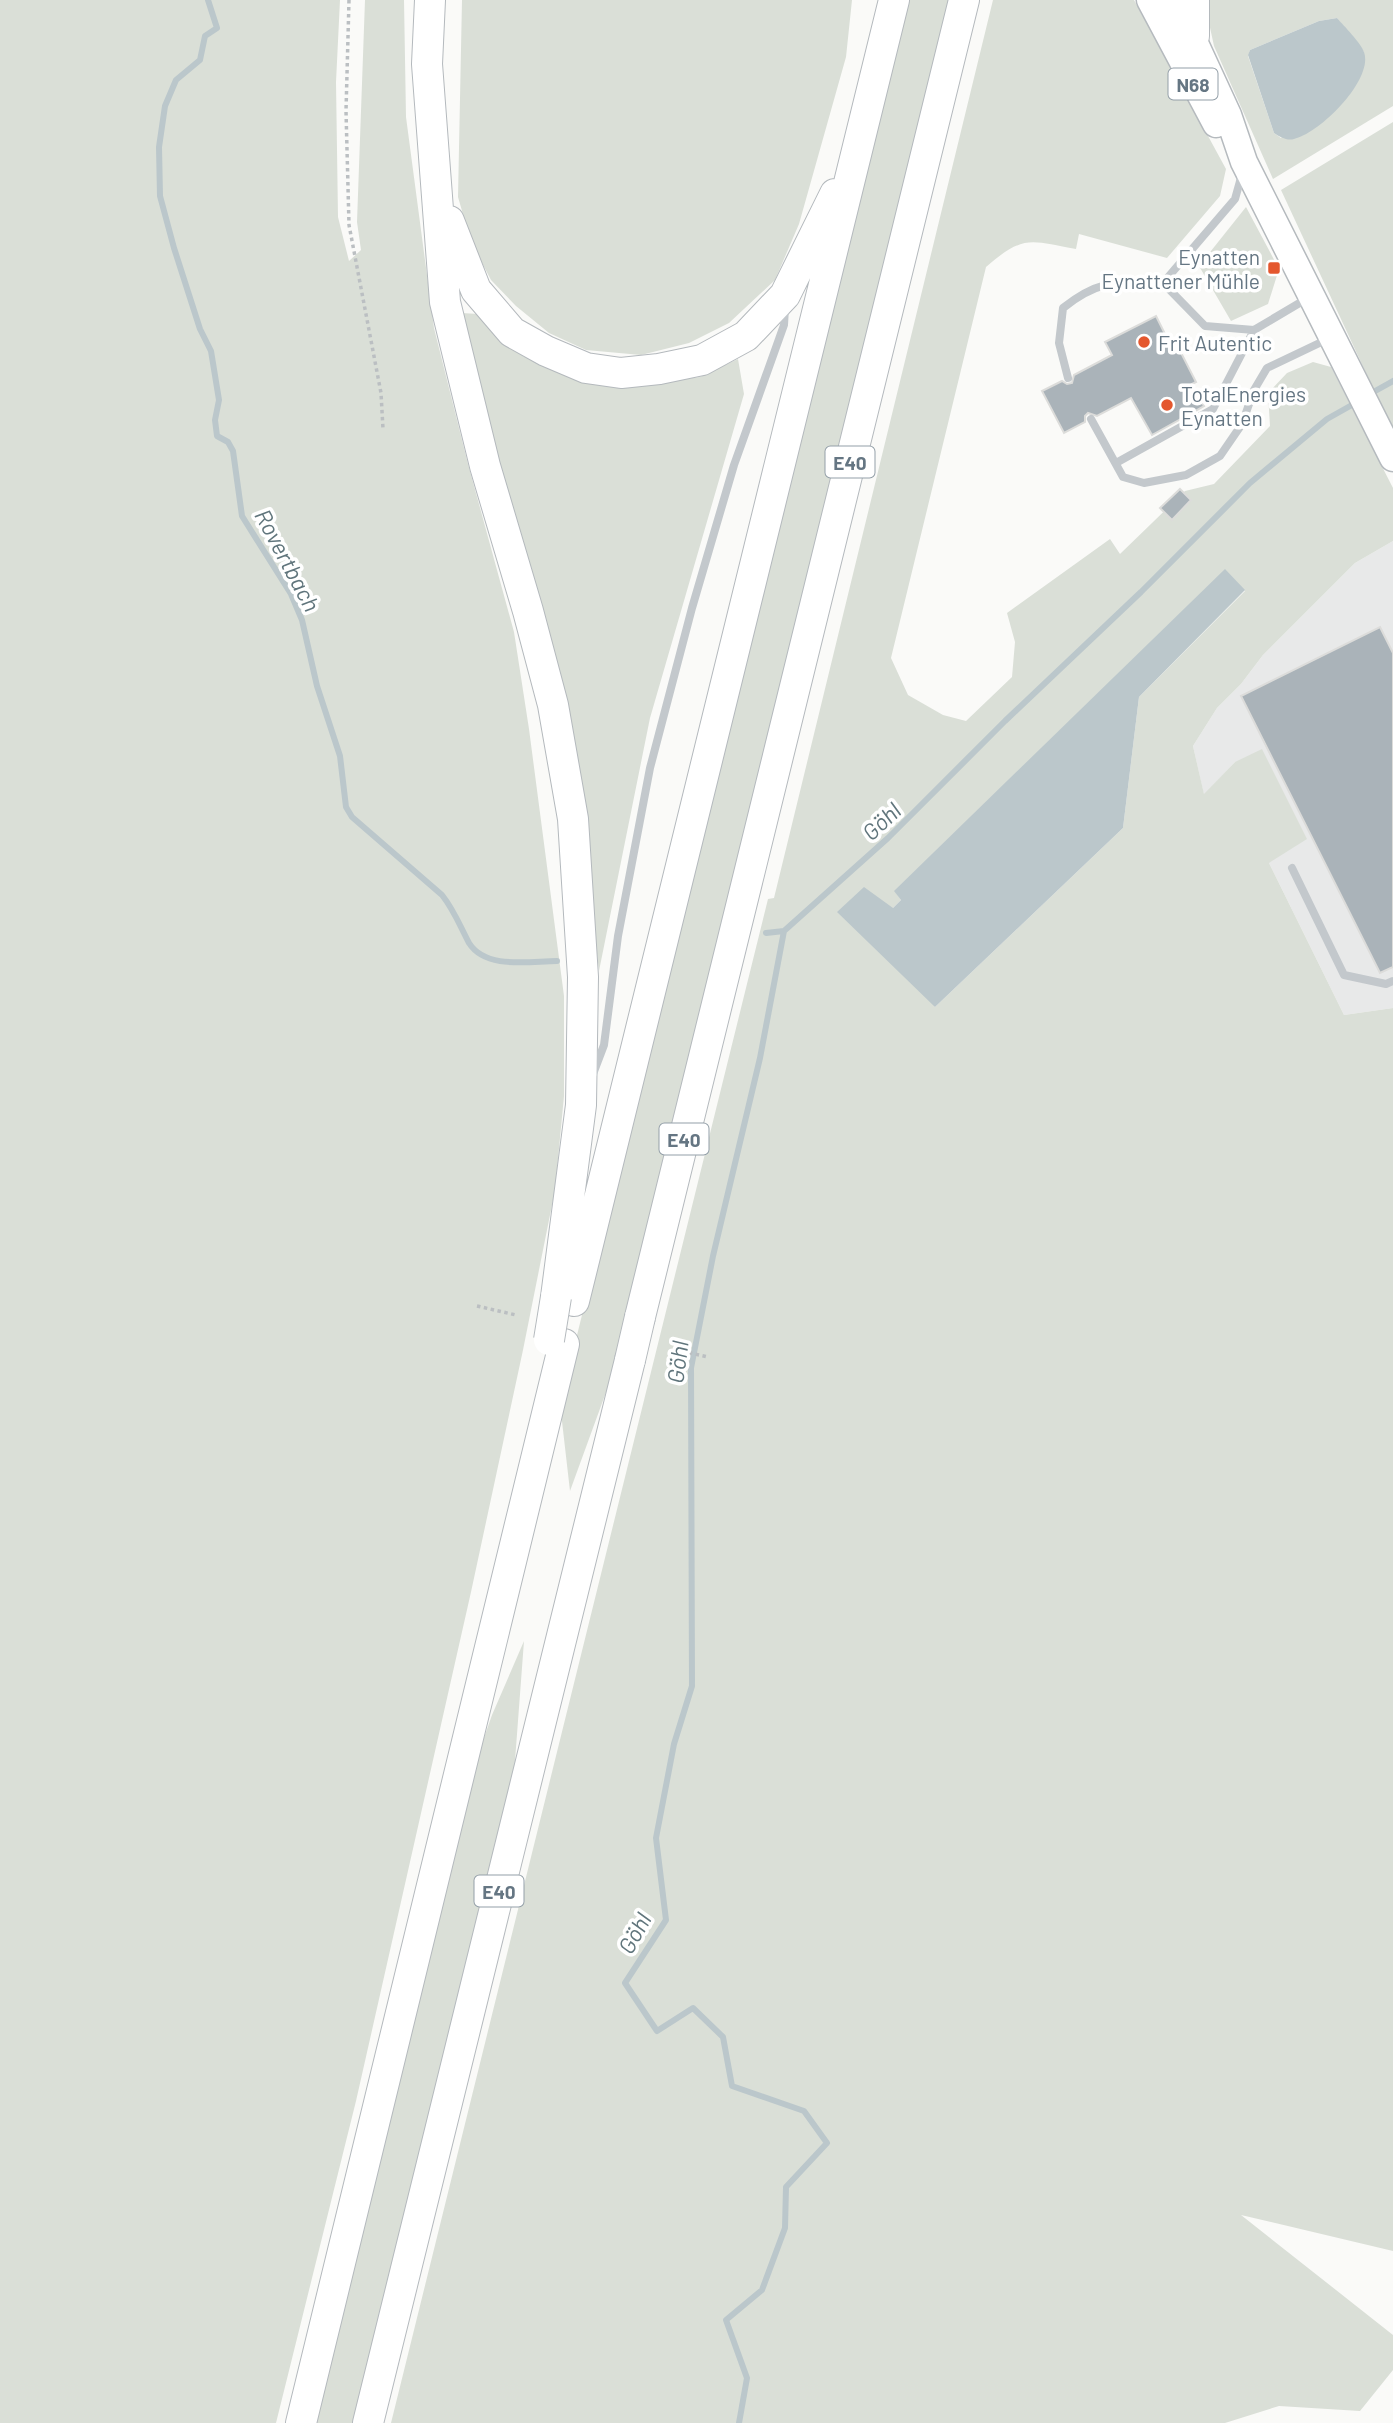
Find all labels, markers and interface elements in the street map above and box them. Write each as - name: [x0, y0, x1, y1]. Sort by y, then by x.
- road number: N68: [1168, 68, 1218, 100]
- place label: Eynatten Eynattener Mühle: [1102, 244, 1260, 293]
- marker: Eynatten Eynattener Mühle: [1266, 260, 1282, 276]
- place label: Frit Autentic: [1158, 330, 1272, 355]
- marker: Frit Autentic: [1136, 334, 1152, 350]
- place label: TotalEnergies Eynatten: [1181, 381, 1306, 430]
- marker: TotalEnergies Eynatten: [1159, 397, 1175, 413]
- road number: E40: [826, 446, 874, 477]
- water label: Rovertbach: [249, 504, 327, 616]
- water label: Göhl: [856, 796, 906, 846]
- road number: E40: [660, 1124, 708, 1154]
- water label: Göhl: [660, 1339, 694, 1385]
- road number: E40: [475, 1876, 524, 1907]
- water label: Göhl: [611, 1908, 657, 1958]

